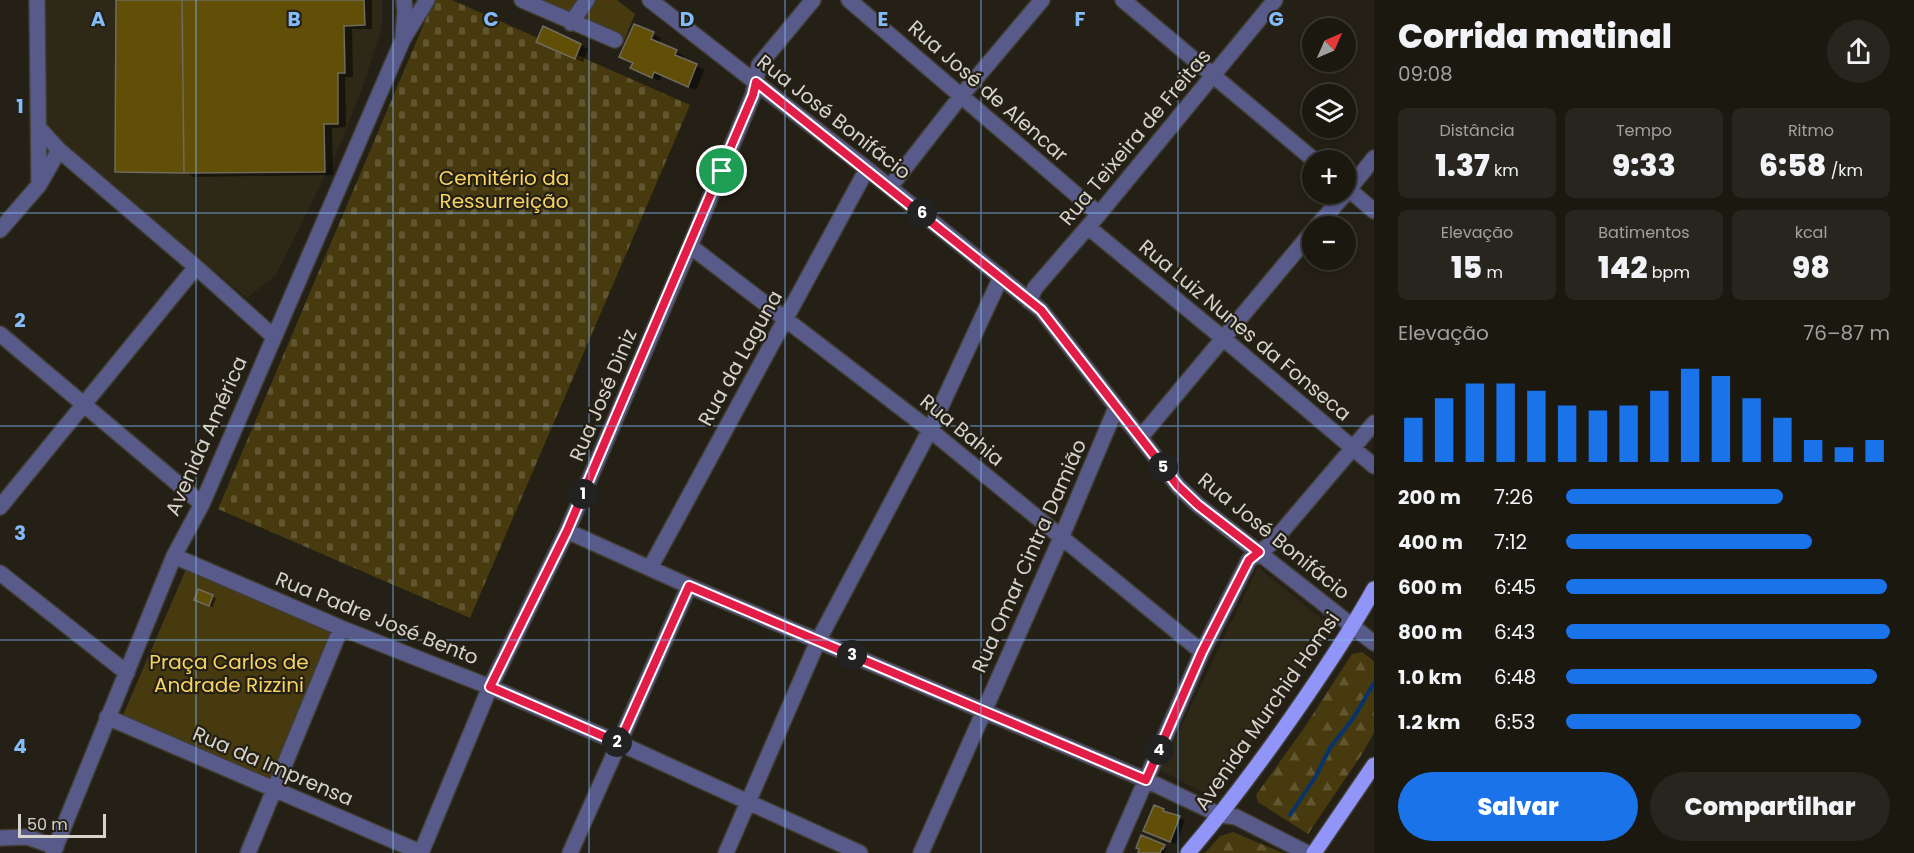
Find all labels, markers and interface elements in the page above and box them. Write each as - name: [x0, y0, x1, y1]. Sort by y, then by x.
- text: A: [91, 5, 106, 33]
- text: B: [287, 5, 301, 33]
- text: C: [483, 5, 499, 33]
- text: D: [680, 5, 694, 33]
- text: E: [878, 5, 888, 33]
- text: F: [1075, 5, 1086, 33]
- text: G: [1268, 5, 1284, 33]
- text: Corrida matinal: [1398, 13, 1672, 60]
- street label: Rua José de Alencar: [902, 14, 1074, 168]
- north arrow: [1302, 18, 1356, 72]
- map controls: [1302, 18, 1356, 270]
- button: share: [1827, 20, 1890, 83]
- street label: Rua Teixeira de Freitas: [1053, 43, 1217, 231]
- street label: Rua José Bonifácio: [751, 48, 917, 186]
- text: 09:08: [1398, 60, 1453, 88]
- button: layers: [1302, 84, 1356, 138]
- text: 1: [16, 92, 24, 120]
- text: Distância: [1440, 119, 1514, 142]
- text: Tempo: [1616, 119, 1672, 142]
- text: Ritmo: [1788, 119, 1834, 142]
- text: 1.37: [1435, 144, 1490, 187]
- text: 9:33: [1612, 144, 1676, 187]
- text: 6:58: [1759, 144, 1826, 187]
- pin: [696, 145, 747, 196]
- button: +: [1302, 150, 1356, 204]
- icon: arrive: [705, 154, 738, 187]
- text: km: [1490, 159, 1519, 182]
- text: /km: [1826, 159, 1863, 182]
- park label: Cemitério da Ressurreição: [439, 164, 569, 215]
- pin: 6: [907, 198, 937, 228]
- text: 6: [917, 201, 927, 224]
- button: −: [1302, 216, 1356, 270]
- text: Elevação: [1441, 221, 1513, 244]
- text: Batimentos: [1598, 221, 1690, 244]
- text: kcal: [1795, 221, 1827, 244]
- street label: Rua Luiz Nunes da Fonseca: [1133, 233, 1357, 427]
- text: 15: [1451, 246, 1482, 289]
- text: 142: [1598, 246, 1648, 289]
- text: 98: [1792, 246, 1830, 289]
- text: m: [1482, 261, 1503, 284]
- text: bpm: [1648, 261, 1690, 284]
- street label: Rua da Laguna: [691, 285, 789, 431]
- text: 2: [14, 306, 26, 334]
- text: Elevação: [1398, 319, 1489, 347]
- text: 76–87 m: [1803, 319, 1890, 347]
- street label: Rua José Diniz: [563, 325, 643, 465]
- street label: Avenida América: [158, 352, 254, 520]
- street label: Rua Bahia: [914, 387, 1010, 473]
- street label: Rua Omar Cintra Damião: [965, 435, 1093, 677]
- pin: 5: [1148, 452, 1178, 482]
- text: 5: [1158, 455, 1168, 478]
- street label: Rua José Bonifácio: [1192, 466, 1356, 606]
- pin: 1: [568, 479, 598, 509]
- text: 1: [580, 482, 586, 505]
- text: 200 m: [1398, 483, 1461, 511]
- text: 7:26: [1494, 483, 1533, 511]
- text: 3: [14, 519, 26, 547]
- text: 400 m: [1398, 528, 1463, 556]
- text: 7:12: [1494, 528, 1527, 556]
- street label: Rua Padre José Bento: [271, 564, 483, 672]
- text: 600 m: [1398, 573, 1462, 601]
- text: 6:45: [1494, 573, 1536, 601]
- street label: Avenida Murchid Homsi: [1188, 606, 1346, 816]
- text: 800 m: [1398, 618, 1462, 646]
- text: 6:43: [1494, 618, 1535, 646]
- pin: 3: [837, 640, 867, 670]
- text: 3: [847, 643, 857, 666]
- park label: Praça Carlos de Andrade Rizzini: [149, 648, 309, 699]
- text: 1.0 km: [1398, 663, 1462, 691]
- text: 6:48: [1494, 663, 1536, 691]
- text: 1.2 km: [1398, 708, 1460, 736]
- text: 6:53: [1494, 708, 1535, 736]
- street label: Rua da Imprensa: [188, 720, 358, 812]
- pin: 2: [602, 727, 632, 757]
- text: 2: [612, 730, 622, 753]
- text: 4: [13, 732, 27, 760]
- pin: 4: [1144, 735, 1174, 765]
- text: 4: [1154, 738, 1164, 761]
- button: Salvar: [1398, 772, 1638, 841]
- button: Compartilhar: [1650, 772, 1890, 841]
- scale bar: [18, 811, 106, 838]
- text: 50 m: [27, 813, 68, 836]

